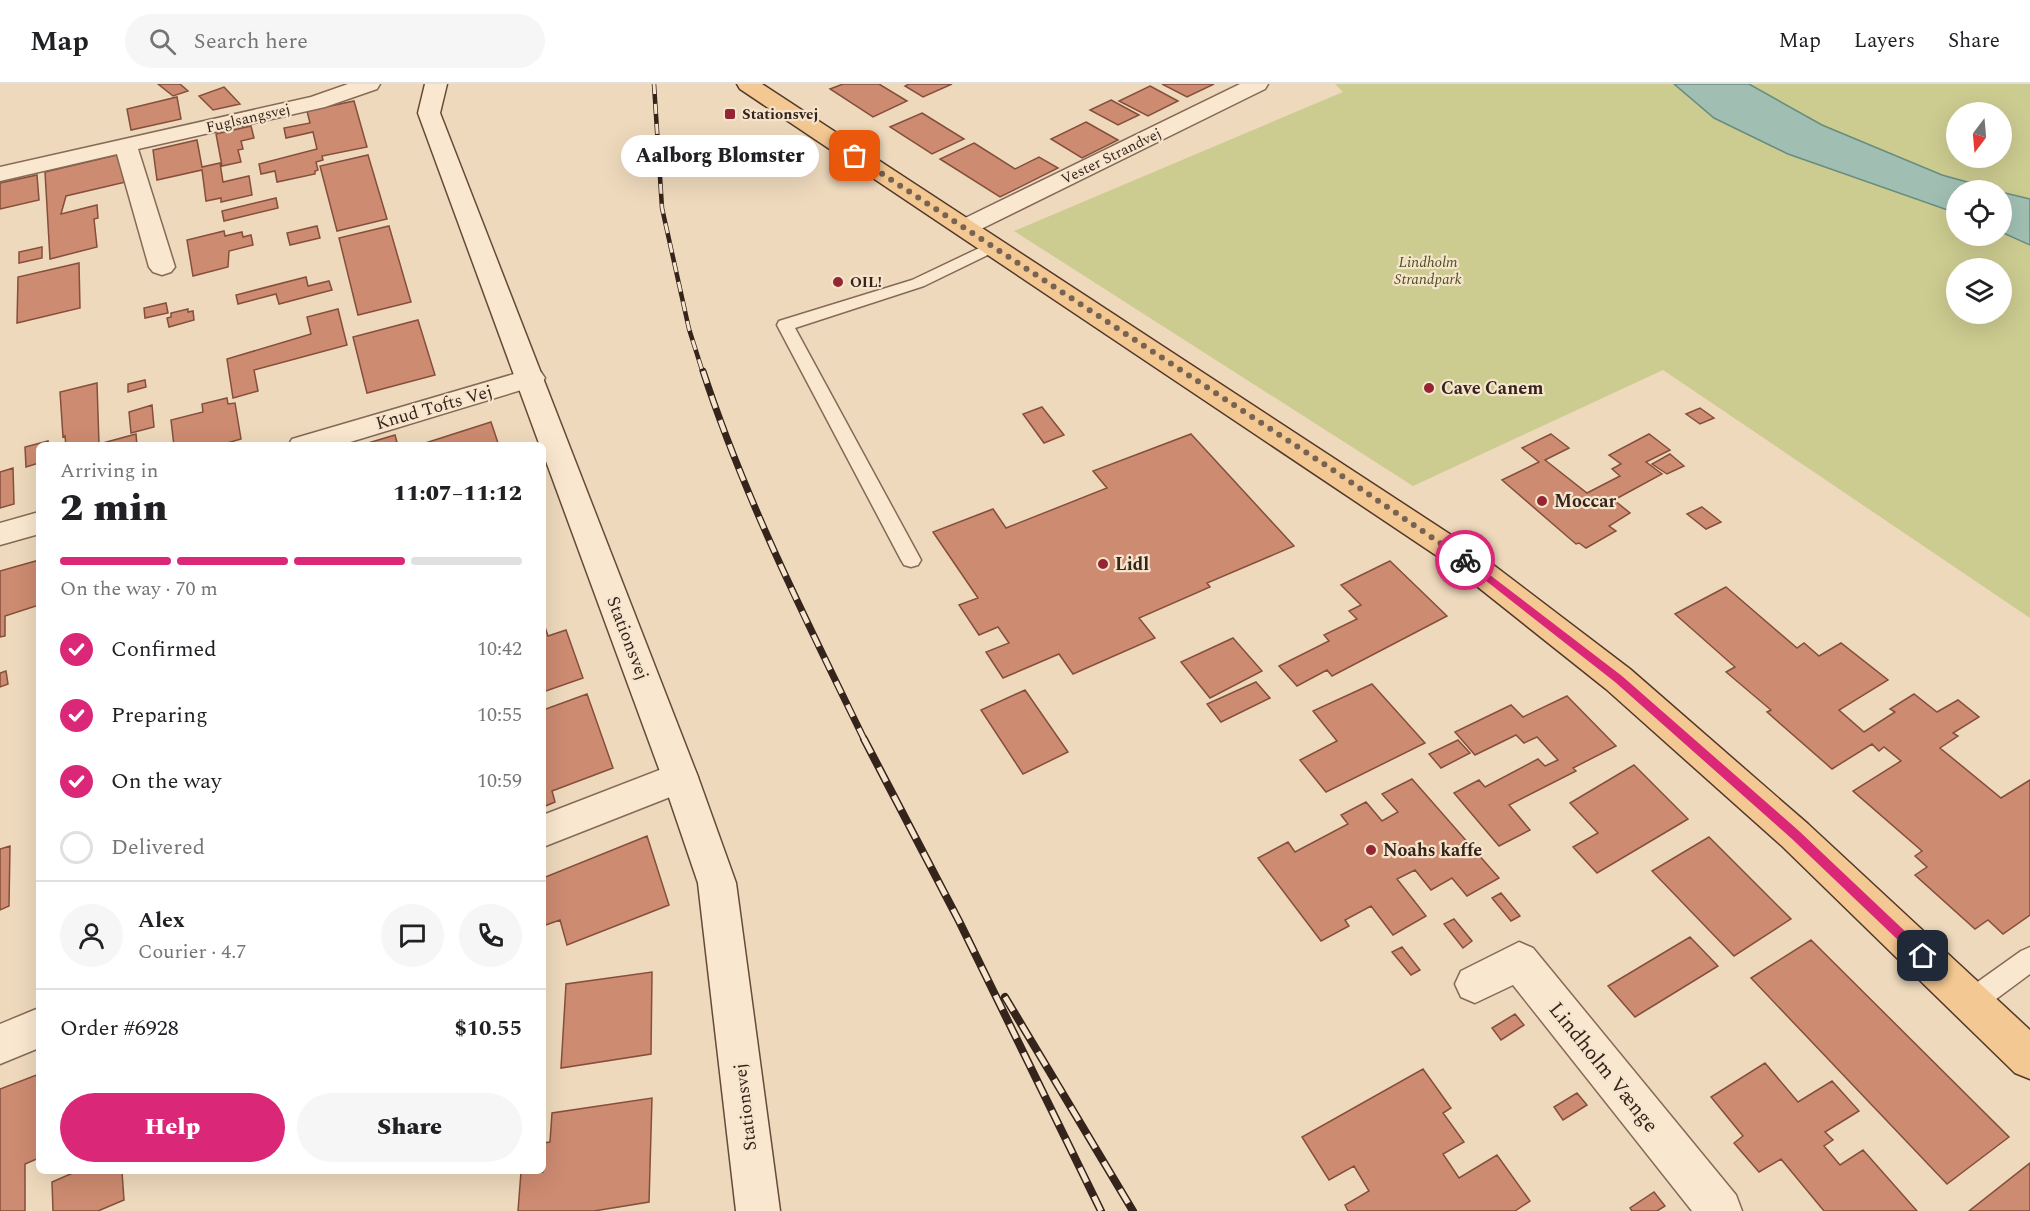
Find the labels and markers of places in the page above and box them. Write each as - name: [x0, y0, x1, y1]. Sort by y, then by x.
- place label: Stationsvej: [742, 103, 819, 126]
- marker: Stationsvej: [723, 107, 737, 121]
- pin: [829, 130, 880, 181]
- callout: Aalborg Blomster: [621, 135, 819, 177]
- place label: OIL!: [850, 271, 882, 294]
- marker: OIL!: [831, 275, 845, 289]
- place label: Cave Canem: [1441, 375, 1543, 402]
- marker: Cave Canem: [1422, 381, 1436, 395]
- place label: Moccar: [1554, 488, 1617, 515]
- marker: Moccar: [1535, 494, 1549, 508]
- place label: Lidl: [1115, 551, 1149, 578]
- marker: Lidl: [1096, 557, 1110, 571]
- place label: Noahs kaffe: [1383, 837, 1482, 864]
- marker: Noahs kaffe: [1364, 843, 1378, 857]
- pin: [1897, 930, 1948, 981]

